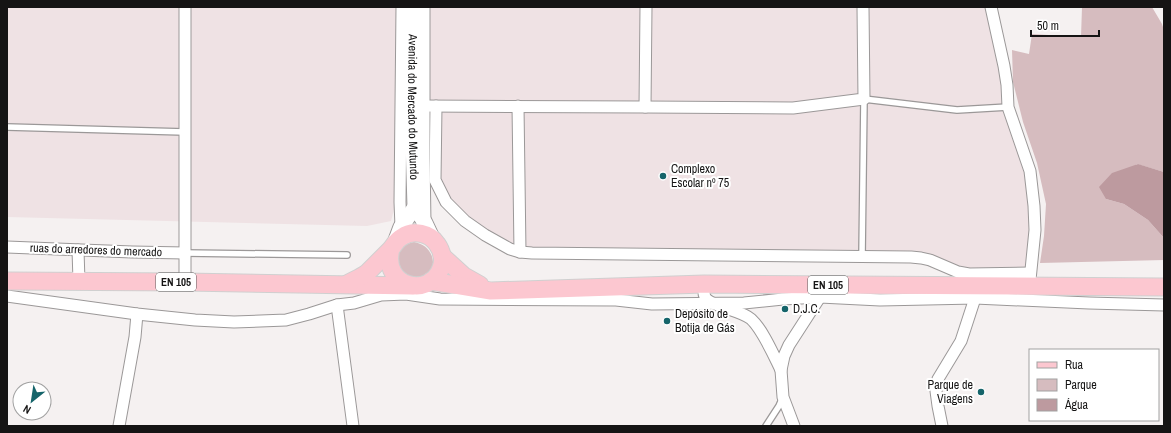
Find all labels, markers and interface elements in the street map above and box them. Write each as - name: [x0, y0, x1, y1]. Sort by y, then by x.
- scale bar: [1031, 12, 1099, 38]
- text: 50 m: [1037, 18, 1059, 34]
- street label: Avenida do Mercado do Mutundo: [404, 33, 422, 180]
- place label: Complexo Escolar nº 75: [671, 161, 730, 191]
- marker: Complexo Escolar nº 75: [658, 171, 668, 181]
- street label: ruas do arredores do mercado: [30, 240, 162, 260]
- road number: EN 105: [156, 273, 196, 291]
- road number: EN 105: [808, 276, 848, 294]
- place label: D.J.C.: [793, 301, 820, 317]
- marker: D.J.C.: [780, 304, 790, 314]
- place label: Depósito de Botija de Gás: [675, 306, 735, 336]
- marker: Depósito de Botija de Gás: [662, 316, 672, 326]
- legend: [1029, 349, 1159, 421]
- text: Rua: [1065, 357, 1084, 373]
- place label: Parque de Viagens: [928, 377, 973, 407]
- text: Parque: [1065, 377, 1097, 393]
- north arrow: [12, 381, 52, 421]
- marker: Parque de Viagens: [976, 387, 986, 397]
- text: Água: [1064, 397, 1089, 413]
- text: N: [21, 402, 33, 417]

